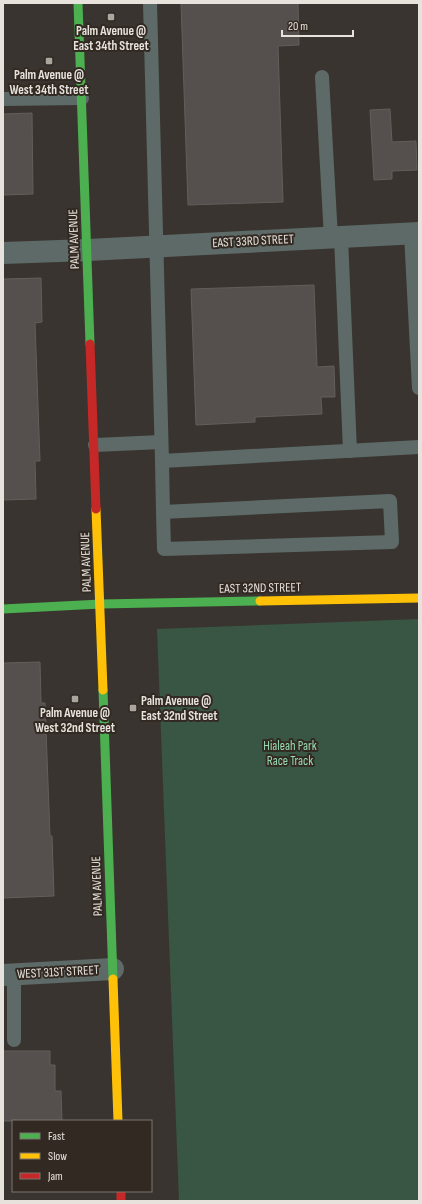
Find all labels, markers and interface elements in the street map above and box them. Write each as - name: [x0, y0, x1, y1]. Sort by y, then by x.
- marker: Palm Avenue @ East 34th Street: [106, 12, 116, 22]
- scale bar: [282, 12, 353, 38]
- text: 20 m: [288, 19, 308, 34]
- place label: Palm Avenue @ East 34th Street: [73, 23, 149, 54]
- marker: Palm Avenue @ West 34th Street: [44, 56, 54, 66]
- place label: Palm Avenue @ West 34th Street: [9, 67, 89, 98]
- street label: PALM AVENUE: [65, 209, 83, 269]
- street label: EAST 33RD STREET: [212, 231, 294, 251]
- street label: PALM AVENUE: [77, 532, 95, 592]
- street label: EAST 32ND STREET: [219, 579, 301, 597]
- place label: Palm Avenue @ East 32nd Street: [141, 693, 218, 724]
- marker: Palm Avenue @ West 32nd Street: [70, 694, 80, 704]
- marker: Palm Avenue @ East 32nd Street: [128, 703, 138, 713]
- place label: Palm Avenue @ West 32nd Street: [35, 705, 116, 736]
- park label: Hialeah Park Race Track: [263, 738, 317, 769]
- street label: PALM AVENUE: [88, 856, 106, 916]
- street label: WEST 31ST STREET: [17, 962, 99, 982]
- legend: [12, 1120, 152, 1192]
- text: Fast: [48, 1129, 65, 1144]
- text: Slow: [48, 1149, 67, 1164]
- text: Jam: [47, 1169, 63, 1184]

